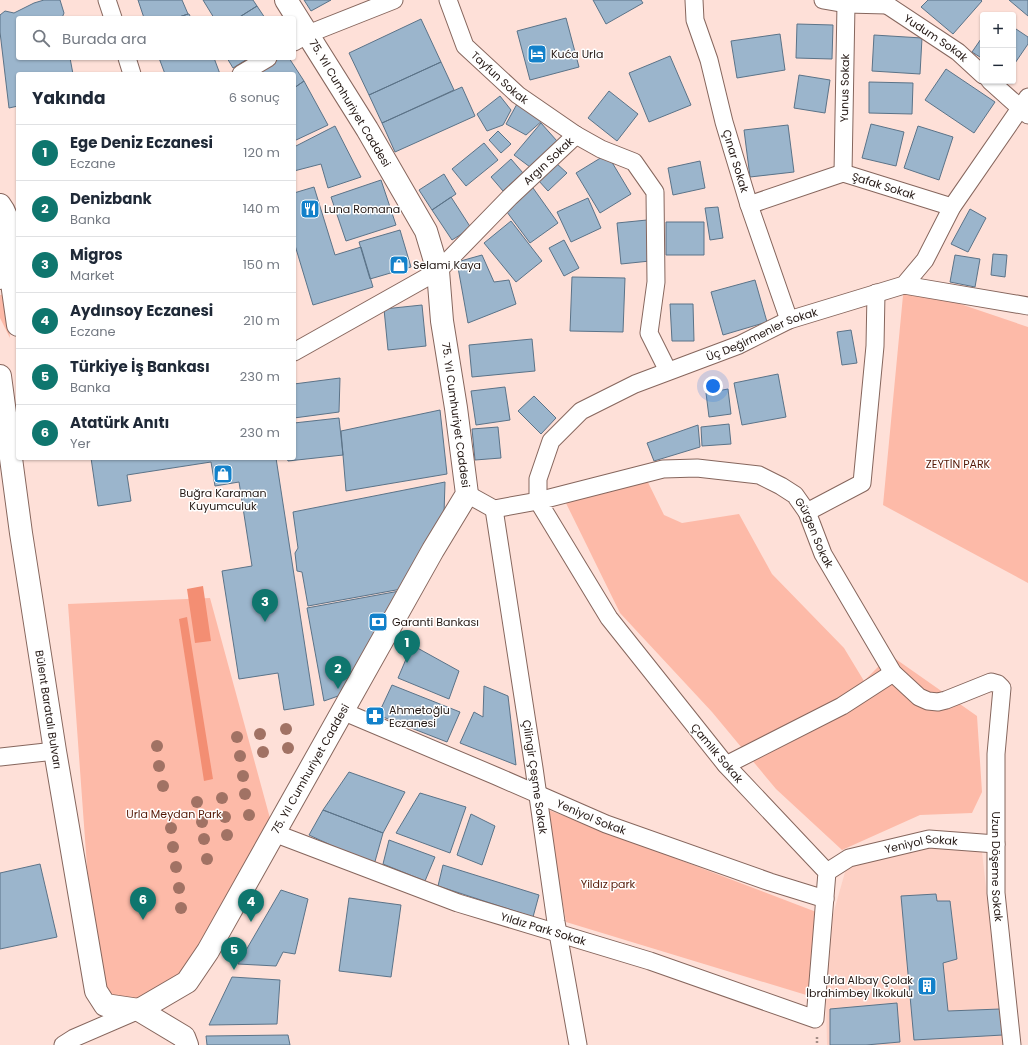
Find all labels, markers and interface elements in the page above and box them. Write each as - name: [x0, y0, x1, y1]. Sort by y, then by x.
- street label: Yudum Sokak: [901, 10, 972, 66]
- map controls: [980, 12, 1016, 84]
- button: +: [980, 12, 1016, 48]
- search box: [16, 16, 296, 60]
- icon: search: [30, 27, 52, 49]
- text: Burada ara: [62, 28, 147, 49]
- street label: 75. Yıl Cumhuriyet Caddesi: [305, 36, 395, 170]
- hotel icon: Kuća Urla: [526, 43, 548, 65]
- place label: Kuća Urla: [551, 46, 603, 62]
- street label: Tayfun Sokak: [467, 47, 532, 108]
- button: −: [980, 48, 1016, 84]
- street label: Yunus Sokak: [836, 53, 853, 122]
- text: Yakında: [32, 86, 105, 110]
- text: 6 sonuç: [229, 88, 280, 107]
- street label: Çınar Sokak: [719, 128, 753, 195]
- text: Ege Deniz Eczanesi: [70, 132, 213, 153]
- street label: Argın Sokak: [520, 133, 577, 189]
- text: 1: [43, 143, 47, 162]
- text: 120 m: [243, 143, 280, 162]
- text: Eczane: [70, 154, 116, 173]
- street label: Şafak Sokak: [850, 168, 918, 203]
- text: Denizbank: [70, 188, 152, 209]
- restaurant icon: Luna Romana: [299, 198, 321, 220]
- text: 2: [41, 199, 49, 218]
- text: 140 m: [243, 199, 280, 218]
- place label: Luna Romana: [324, 201, 400, 217]
- text: Banka: [70, 210, 111, 229]
- text: Migros: [70, 244, 123, 265]
- shop icon: Selami Kaya: [388, 254, 410, 276]
- text: 3: [41, 255, 49, 274]
- text: 150 m: [243, 255, 280, 274]
- place label: Selami Kaya: [413, 257, 481, 273]
- text: Market: [70, 266, 114, 285]
- text: Aydınsoy Eczanesi: [70, 300, 213, 321]
- street label: Üç Değirmenler Sokak: [704, 304, 820, 365]
- text: 4: [41, 311, 49, 330]
- text: 210 m: [243, 311, 280, 330]
- text: Eczane: [70, 322, 116, 341]
- street label: 75. Yıl Cumhuriyet Caddesi: [438, 341, 474, 489]
- text: Türkiye İş Bankası: [70, 356, 210, 377]
- text: 5: [41, 367, 49, 386]
- text: 230 m: [240, 367, 280, 386]
- your location: [703, 376, 723, 396]
- text: Banka: [70, 378, 111, 397]
- text: Atatürk Anıtı: [70, 412, 169, 433]
- text: 6: [41, 423, 49, 442]
- text: 230 m: [240, 423, 280, 442]
- text: Yer: [70, 434, 91, 453]
- park label: ZEYTİN PARK: [926, 456, 991, 472]
- shop icon: Buğra Karaman Kuyumculuk: [212, 463, 234, 485]
- place label: Buğra Karaman Kuyumculuk: [179, 485, 267, 514]
- street label: Gürgen Sokak: [791, 494, 838, 571]
- pin: 3: [252, 589, 278, 622]
- bank icon: Garanti Bankası: [367, 611, 389, 633]
- place label: Garanti Bankası: [392, 614, 479, 630]
- pin: 1: [394, 630, 420, 663]
- street label: Bülent Baratalı Bulvarı: [31, 649, 66, 770]
- pin: 2: [325, 656, 351, 689]
- street label: 75. Yıl Cumhuriyet Caddesi: [267, 701, 353, 837]
- place label: Ahmetoğlu Eczanesi: [389, 702, 450, 731]
- pharmacy icon: Ahmetoğlu Eczanesi: [364, 705, 386, 727]
- street label: Çilingir Çeşme Sokak: [519, 719, 551, 835]
- street label: Çamlık Sokak: [687, 720, 747, 787]
- street label: Yeniyol Sokak: [554, 795, 629, 839]
- park label: Urla Meydan Park: [126, 806, 222, 822]
- street label: Uzun Döşeme Sokak: [988, 811, 1007, 923]
- street label: Yeniyol Sokak: [883, 831, 959, 857]
- park label: Yildız park: [581, 876, 636, 892]
- pin: 6: [130, 887, 156, 920]
- pin: 4: [238, 889, 264, 922]
- street label: Yıldız Park Sokak: [499, 908, 588, 949]
- pin: 5: [221, 937, 247, 970]
- place label: Urla Albay Çolak İbrahimbey İlkokulu: [806, 972, 913, 1001]
- building icon: Urla Albay Çolak İbrahimbey İlkokulu: [916, 975, 938, 997]

